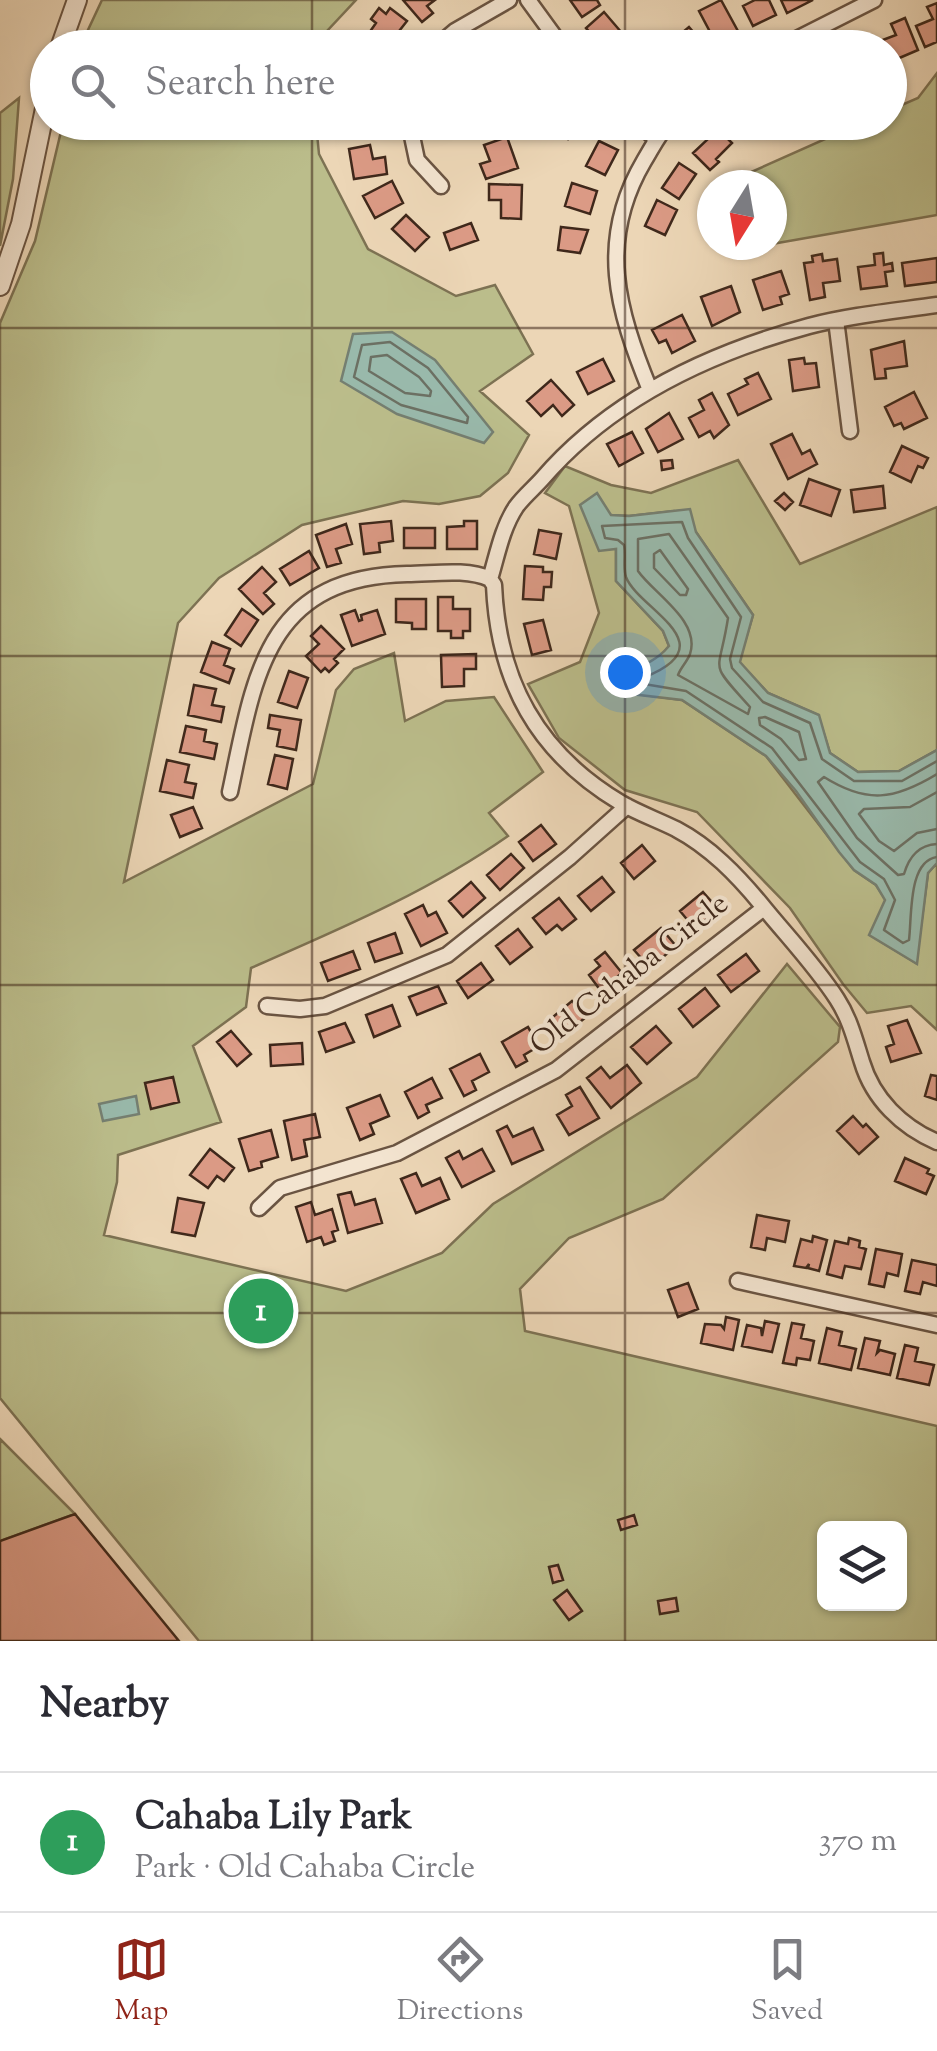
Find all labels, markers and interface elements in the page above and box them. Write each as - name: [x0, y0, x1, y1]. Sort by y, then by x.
- search box: [30, 30, 907, 140]
- icon: search: [65, 58, 120, 113]
- text: Search here: [145, 58, 336, 112]
- north arrow: [697, 170, 787, 260]
- your location: [600, 647, 651, 698]
- street label: Old Cahaba Circle: [522, 884, 738, 1066]
- pin: 1: [228, 1274, 294, 1348]
- map controls: [817, 1521, 907, 1611]
- button: layers: [817, 1521, 907, 1611]
- text: Nearby: [40, 1676, 169, 1736]
- text: Cahaba Lily Park: [135, 1792, 412, 1846]
- text: 1: [67, 1819, 78, 1865]
- text: 370 m: [818, 1819, 897, 1865]
- text: Park · Old Cahaba Circle: [135, 1846, 475, 1892]
- tab: Map: [114, 1932, 169, 2032]
- tab: Directions: [397, 1932, 523, 2032]
- tab: Saved: [751, 1932, 823, 2032]

